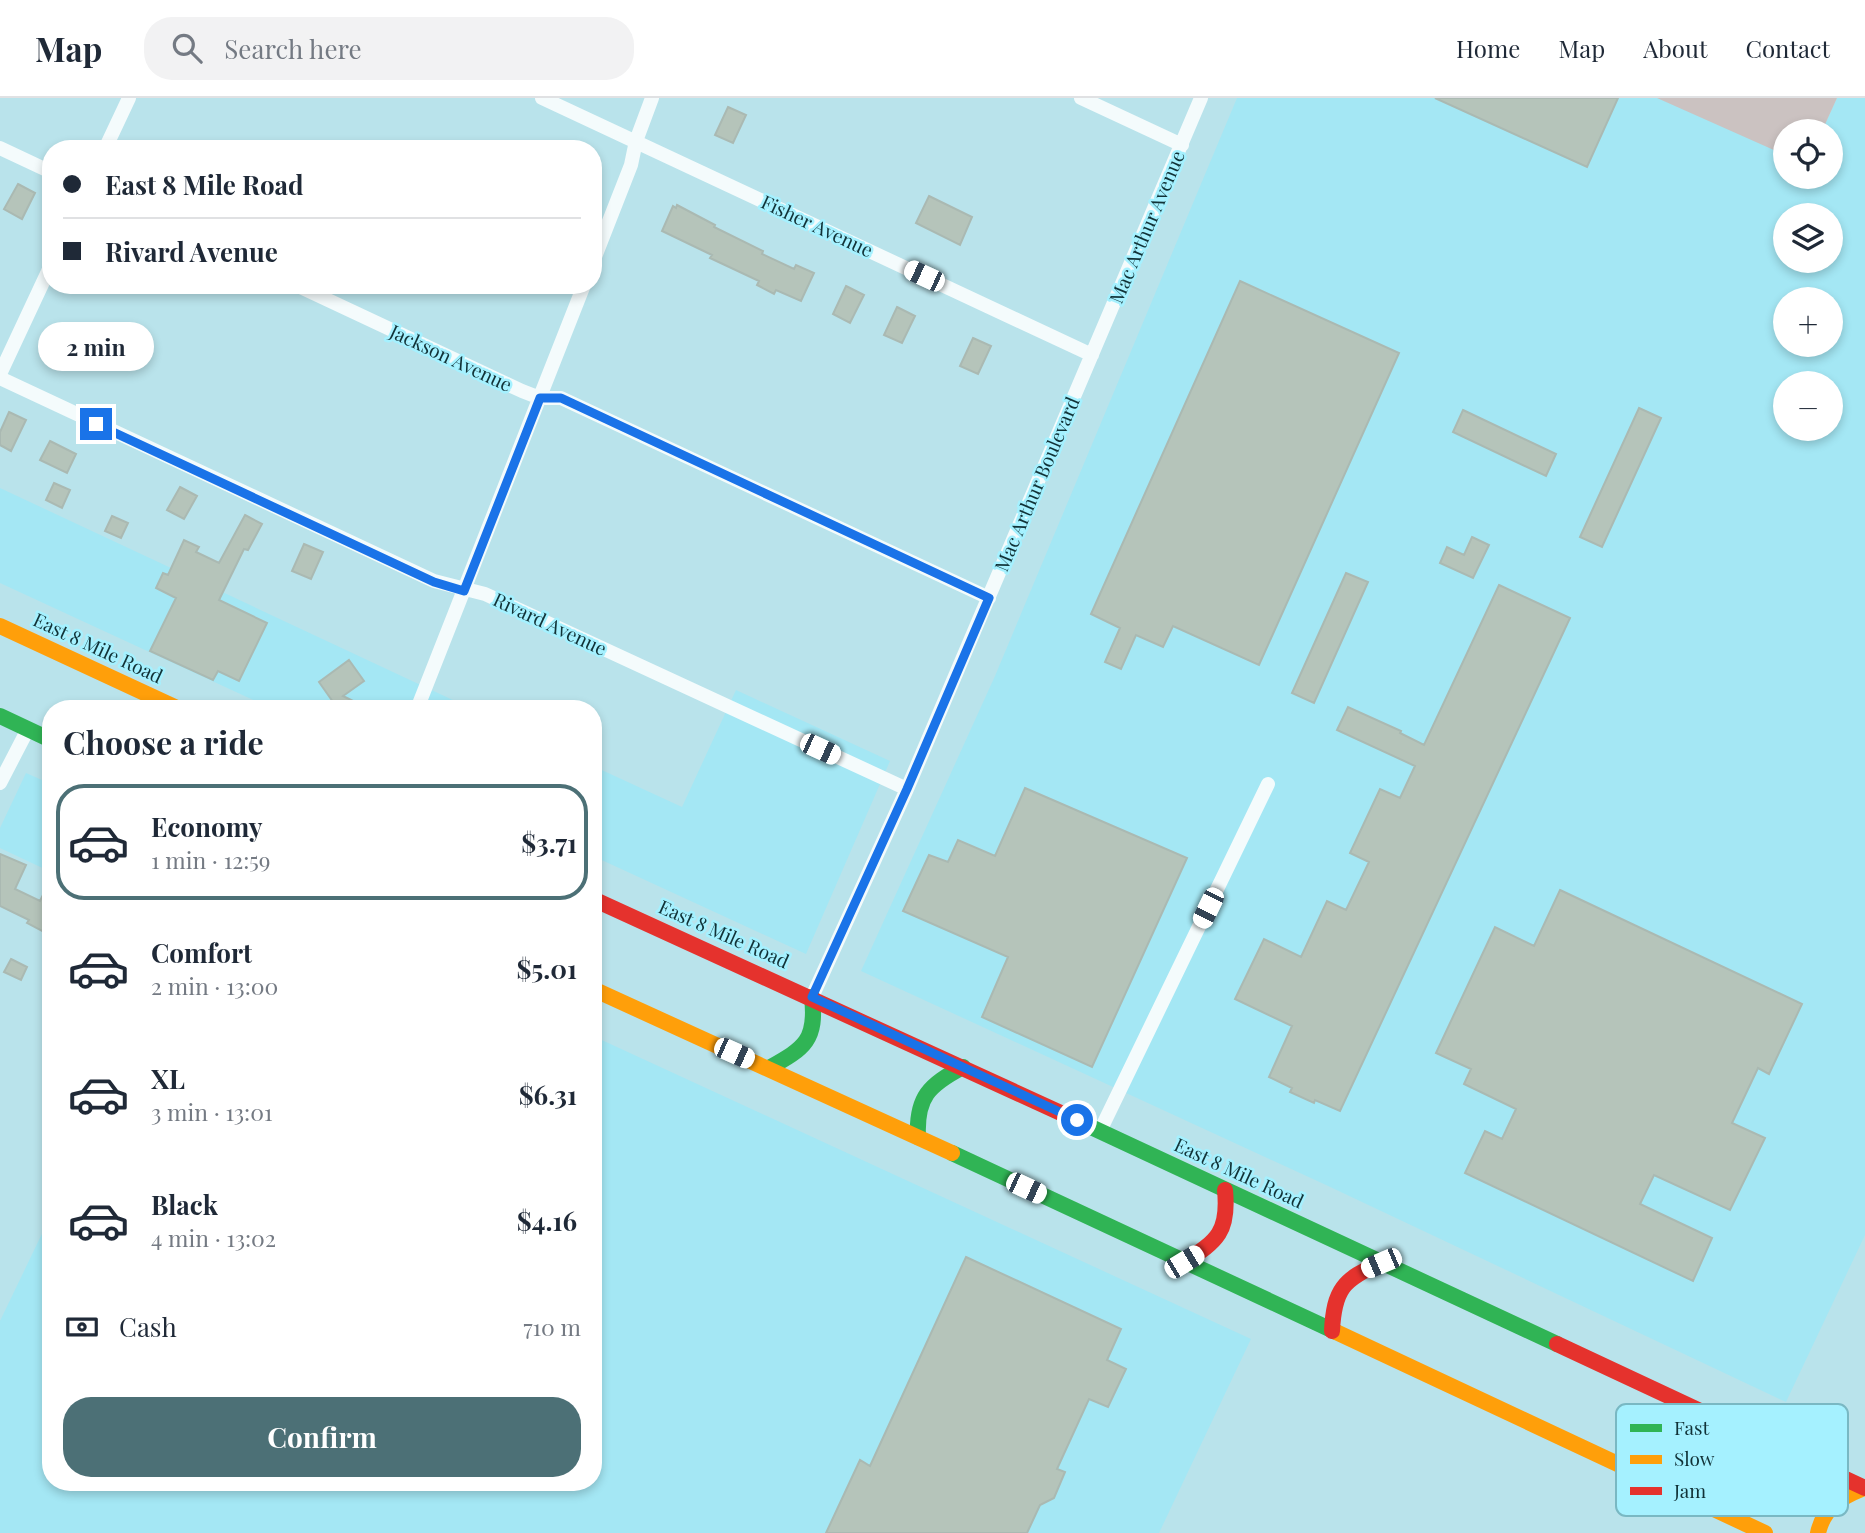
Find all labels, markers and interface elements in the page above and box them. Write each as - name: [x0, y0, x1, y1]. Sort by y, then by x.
- search box: [144, 17, 634, 80]
- text: Map: [35, 26, 102, 70]
- icon: search: [168, 29, 206, 67]
- text: Search here: [224, 31, 362, 66]
- text: Home: [1456, 32, 1520, 64]
- text: Map: [1558, 32, 1605, 64]
- text: About: [1643, 32, 1707, 64]
- text: Contact: [1745, 32, 1830, 64]
- map controls: [1773, 119, 1843, 441]
- button: locate: [1773, 119, 1843, 189]
- street label: Mac Arthur Avenue: [1102, 146, 1190, 307]
- text: East 8 Mile Road: [105, 167, 304, 202]
- street label: Fisher Avenue: [757, 188, 878, 262]
- button: layers: [1773, 203, 1843, 273]
- text: Rivard Avenue: [105, 234, 278, 269]
- car: [901, 258, 948, 294]
- button: +: [1773, 287, 1843, 357]
- street label: Jackson Avenue: [385, 317, 517, 397]
- callout: 2 min: [38, 322, 154, 372]
- text: 2 min: [66, 331, 126, 362]
- button: −: [1773, 371, 1843, 441]
- street label: Mac Arthur Boulevard: [988, 392, 1085, 575]
- route end: [80, 408, 112, 440]
- street label: Rivard Avenue: [489, 585, 611, 661]
- street label: East 8 Mile Road: [29, 606, 167, 689]
- text: Choose a ride: [63, 720, 264, 763]
- car: [797, 731, 844, 767]
- text: Economy: [151, 809, 262, 844]
- icon: car: [67, 811, 130, 874]
- text: $3.71: [521, 825, 577, 860]
- text: 1 min · 12:59: [151, 844, 271, 875]
- car: [1190, 885, 1227, 931]
- street label: East 8 Mile Road: [655, 893, 794, 973]
- text: Comfort: [151, 935, 252, 970]
- icon: car: [67, 937, 130, 1000]
- text: $5.01: [516, 951, 577, 986]
- text: 2 min · 13:00: [151, 970, 278, 1001]
- car: [711, 1035, 758, 1071]
- text: XL: [151, 1061, 185, 1096]
- icon: car: [67, 1063, 130, 1126]
- text: $6.31: [519, 1077, 577, 1112]
- text: 3 min · 13:01: [151, 1096, 272, 1127]
- route start: [1061, 1104, 1093, 1136]
- street label: East 8 Mile Road: [1170, 1131, 1308, 1214]
- car: [1003, 1170, 1050, 1206]
- text: Black: [151, 1187, 218, 1222]
- icon: car: [67, 1189, 130, 1252]
- text: $4.16: [517, 1203, 577, 1238]
- text: 4 min · 13:02: [151, 1222, 276, 1253]
- car: [1161, 1242, 1208, 1282]
- car: [1358, 1245, 1405, 1281]
- icon: cash: [63, 1308, 101, 1346]
- text: Cash: [119, 1309, 177, 1344]
- text: 710 m: [523, 1311, 581, 1342]
- button: Confirm: [63, 1397, 581, 1477]
- legend: [1616, 1404, 1848, 1516]
- text: Fast: [1674, 1414, 1710, 1440]
- text: Slow: [1674, 1445, 1715, 1471]
- text: Jam: [1673, 1477, 1706, 1503]

